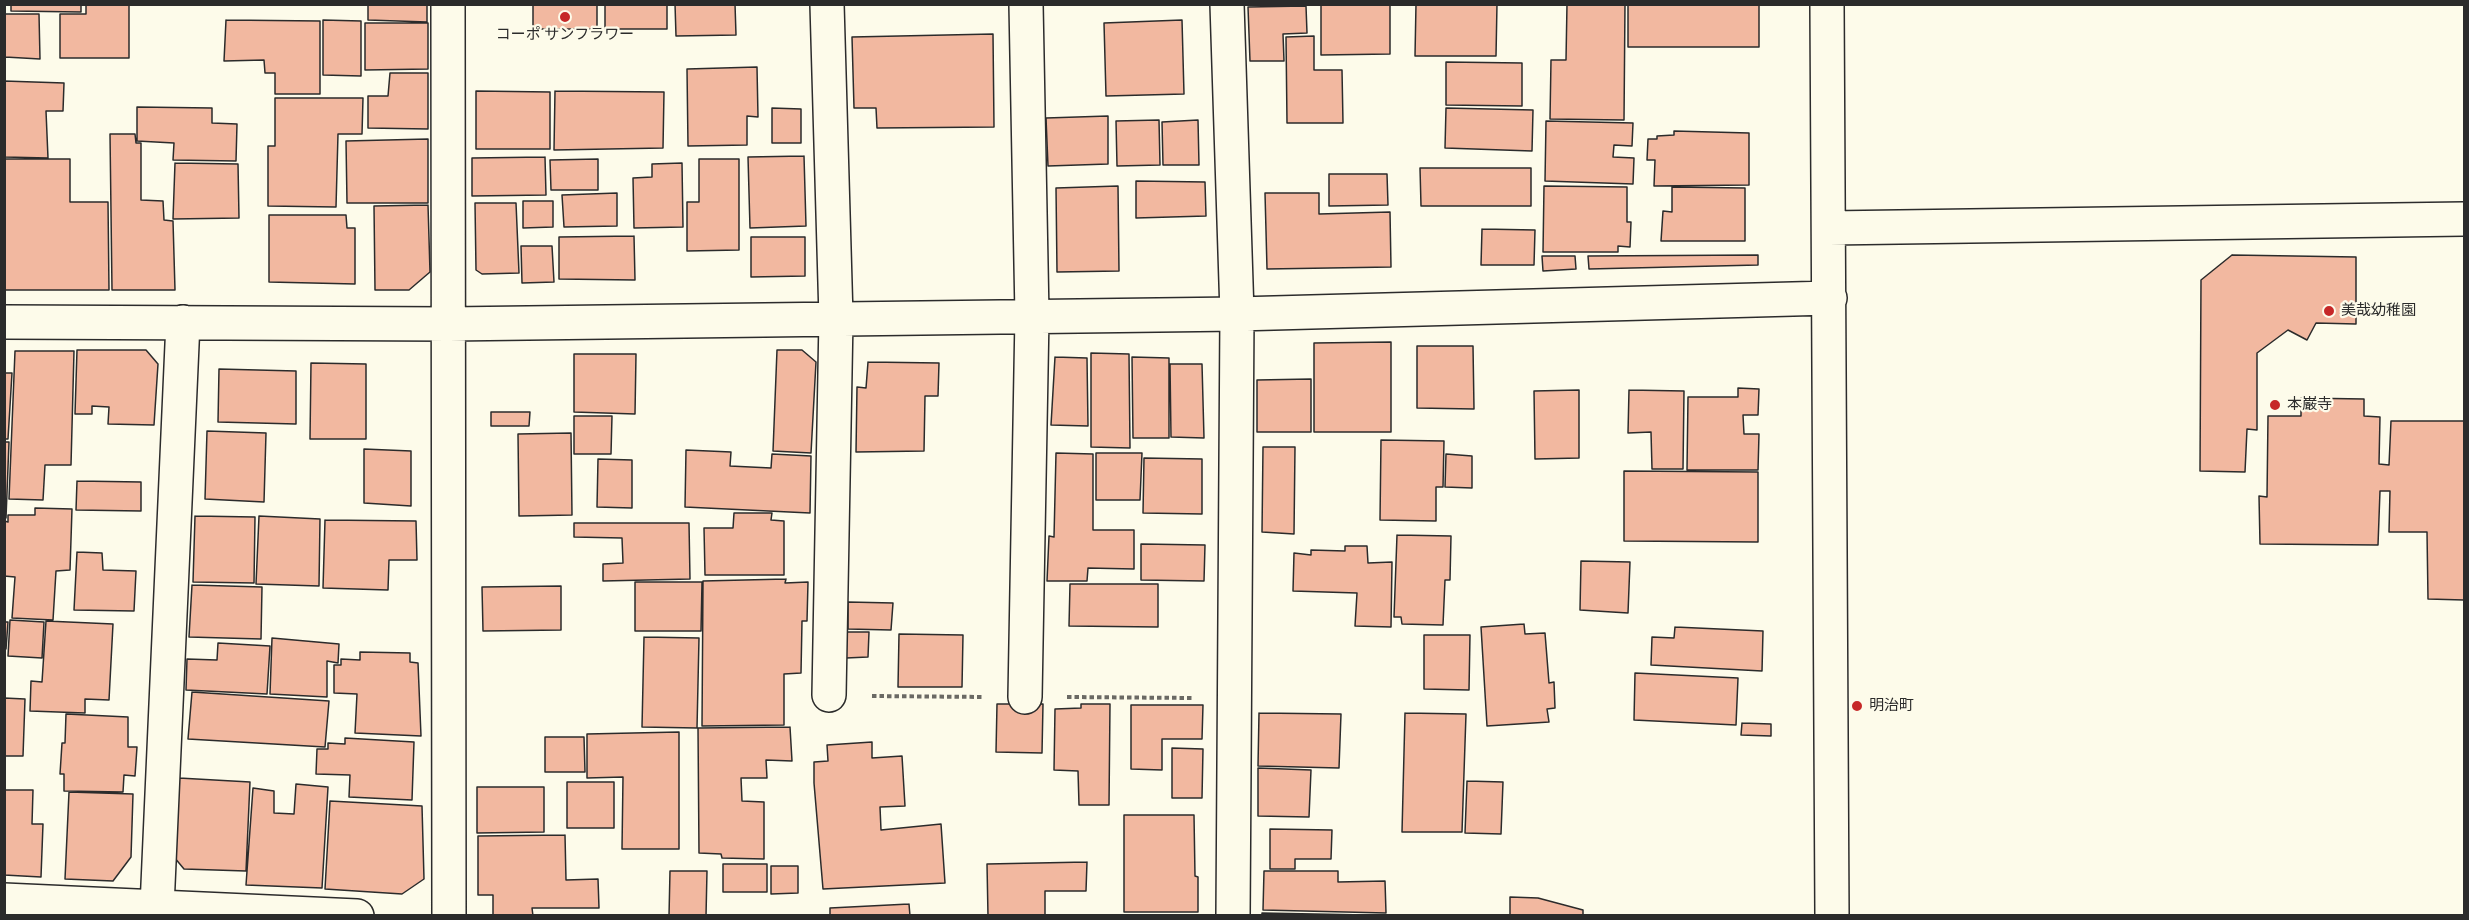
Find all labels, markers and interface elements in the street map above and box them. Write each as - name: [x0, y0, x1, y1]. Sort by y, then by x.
- marker: コーポ サンフラワー: [558, 10, 572, 24]
- place label: コーポ サンフラワー: [496, 26, 634, 44]
- place label: 美哉幼稚園: [2341, 302, 2416, 320]
- marker: 美哉幼稚園: [2322, 304, 2336, 318]
- place label: 本巌寺: [2287, 396, 2332, 414]
- marker: 本巌寺: [2268, 398, 2282, 412]
- place label: 明治町: [1869, 697, 1914, 715]
- marker: 明治町: [1850, 699, 1864, 713]

